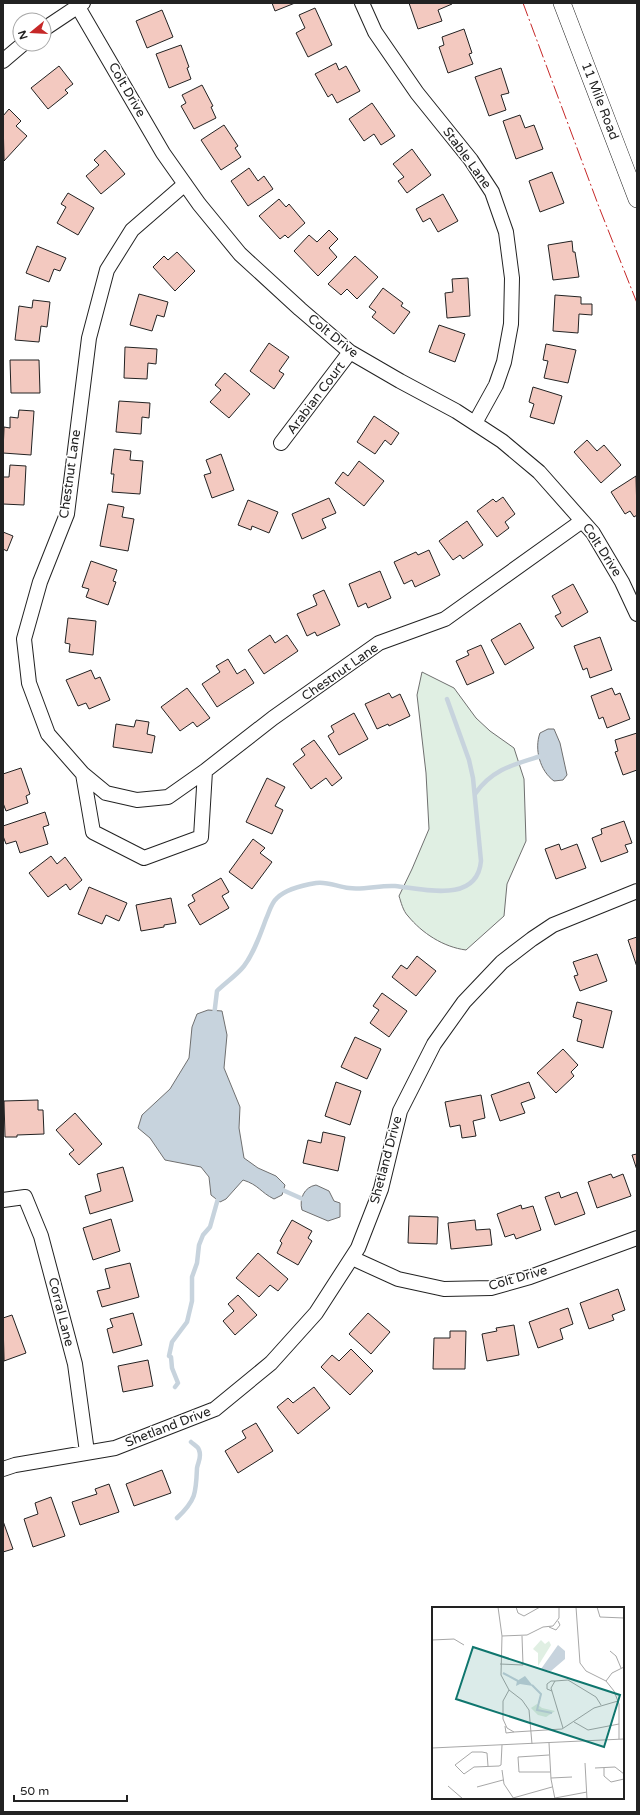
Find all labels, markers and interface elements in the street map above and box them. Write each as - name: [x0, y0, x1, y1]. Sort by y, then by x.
- north arrow: [12, 12, 52, 52]
- text: N: [15, 29, 31, 41]
- street label: Colt Drive: [105, 60, 149, 120]
- street label: 11 Mile Road: [578, 60, 622, 142]
- street label: Stable Lane: [439, 124, 495, 192]
- street label: Colt Drive: [305, 311, 361, 361]
- street label: Arabian Court: [284, 359, 348, 437]
- street label: Chestnut Lane: [56, 428, 84, 520]
- street label: Colt Drive: [579, 520, 625, 580]
- street label: Chestnut Lane: [299, 640, 381, 704]
- street label: Shetland Drive: [367, 1114, 405, 1206]
- street label: Colt Drive: [487, 1262, 549, 1294]
- street label: Corral Lane: [45, 1276, 77, 1348]
- street label: Shetland Drive: [123, 1403, 213, 1451]
- inset map: [432, 1607, 624, 1799]
- scale bar: [14, 1777, 127, 1803]
- text: 50 m: [20, 1784, 49, 1798]

